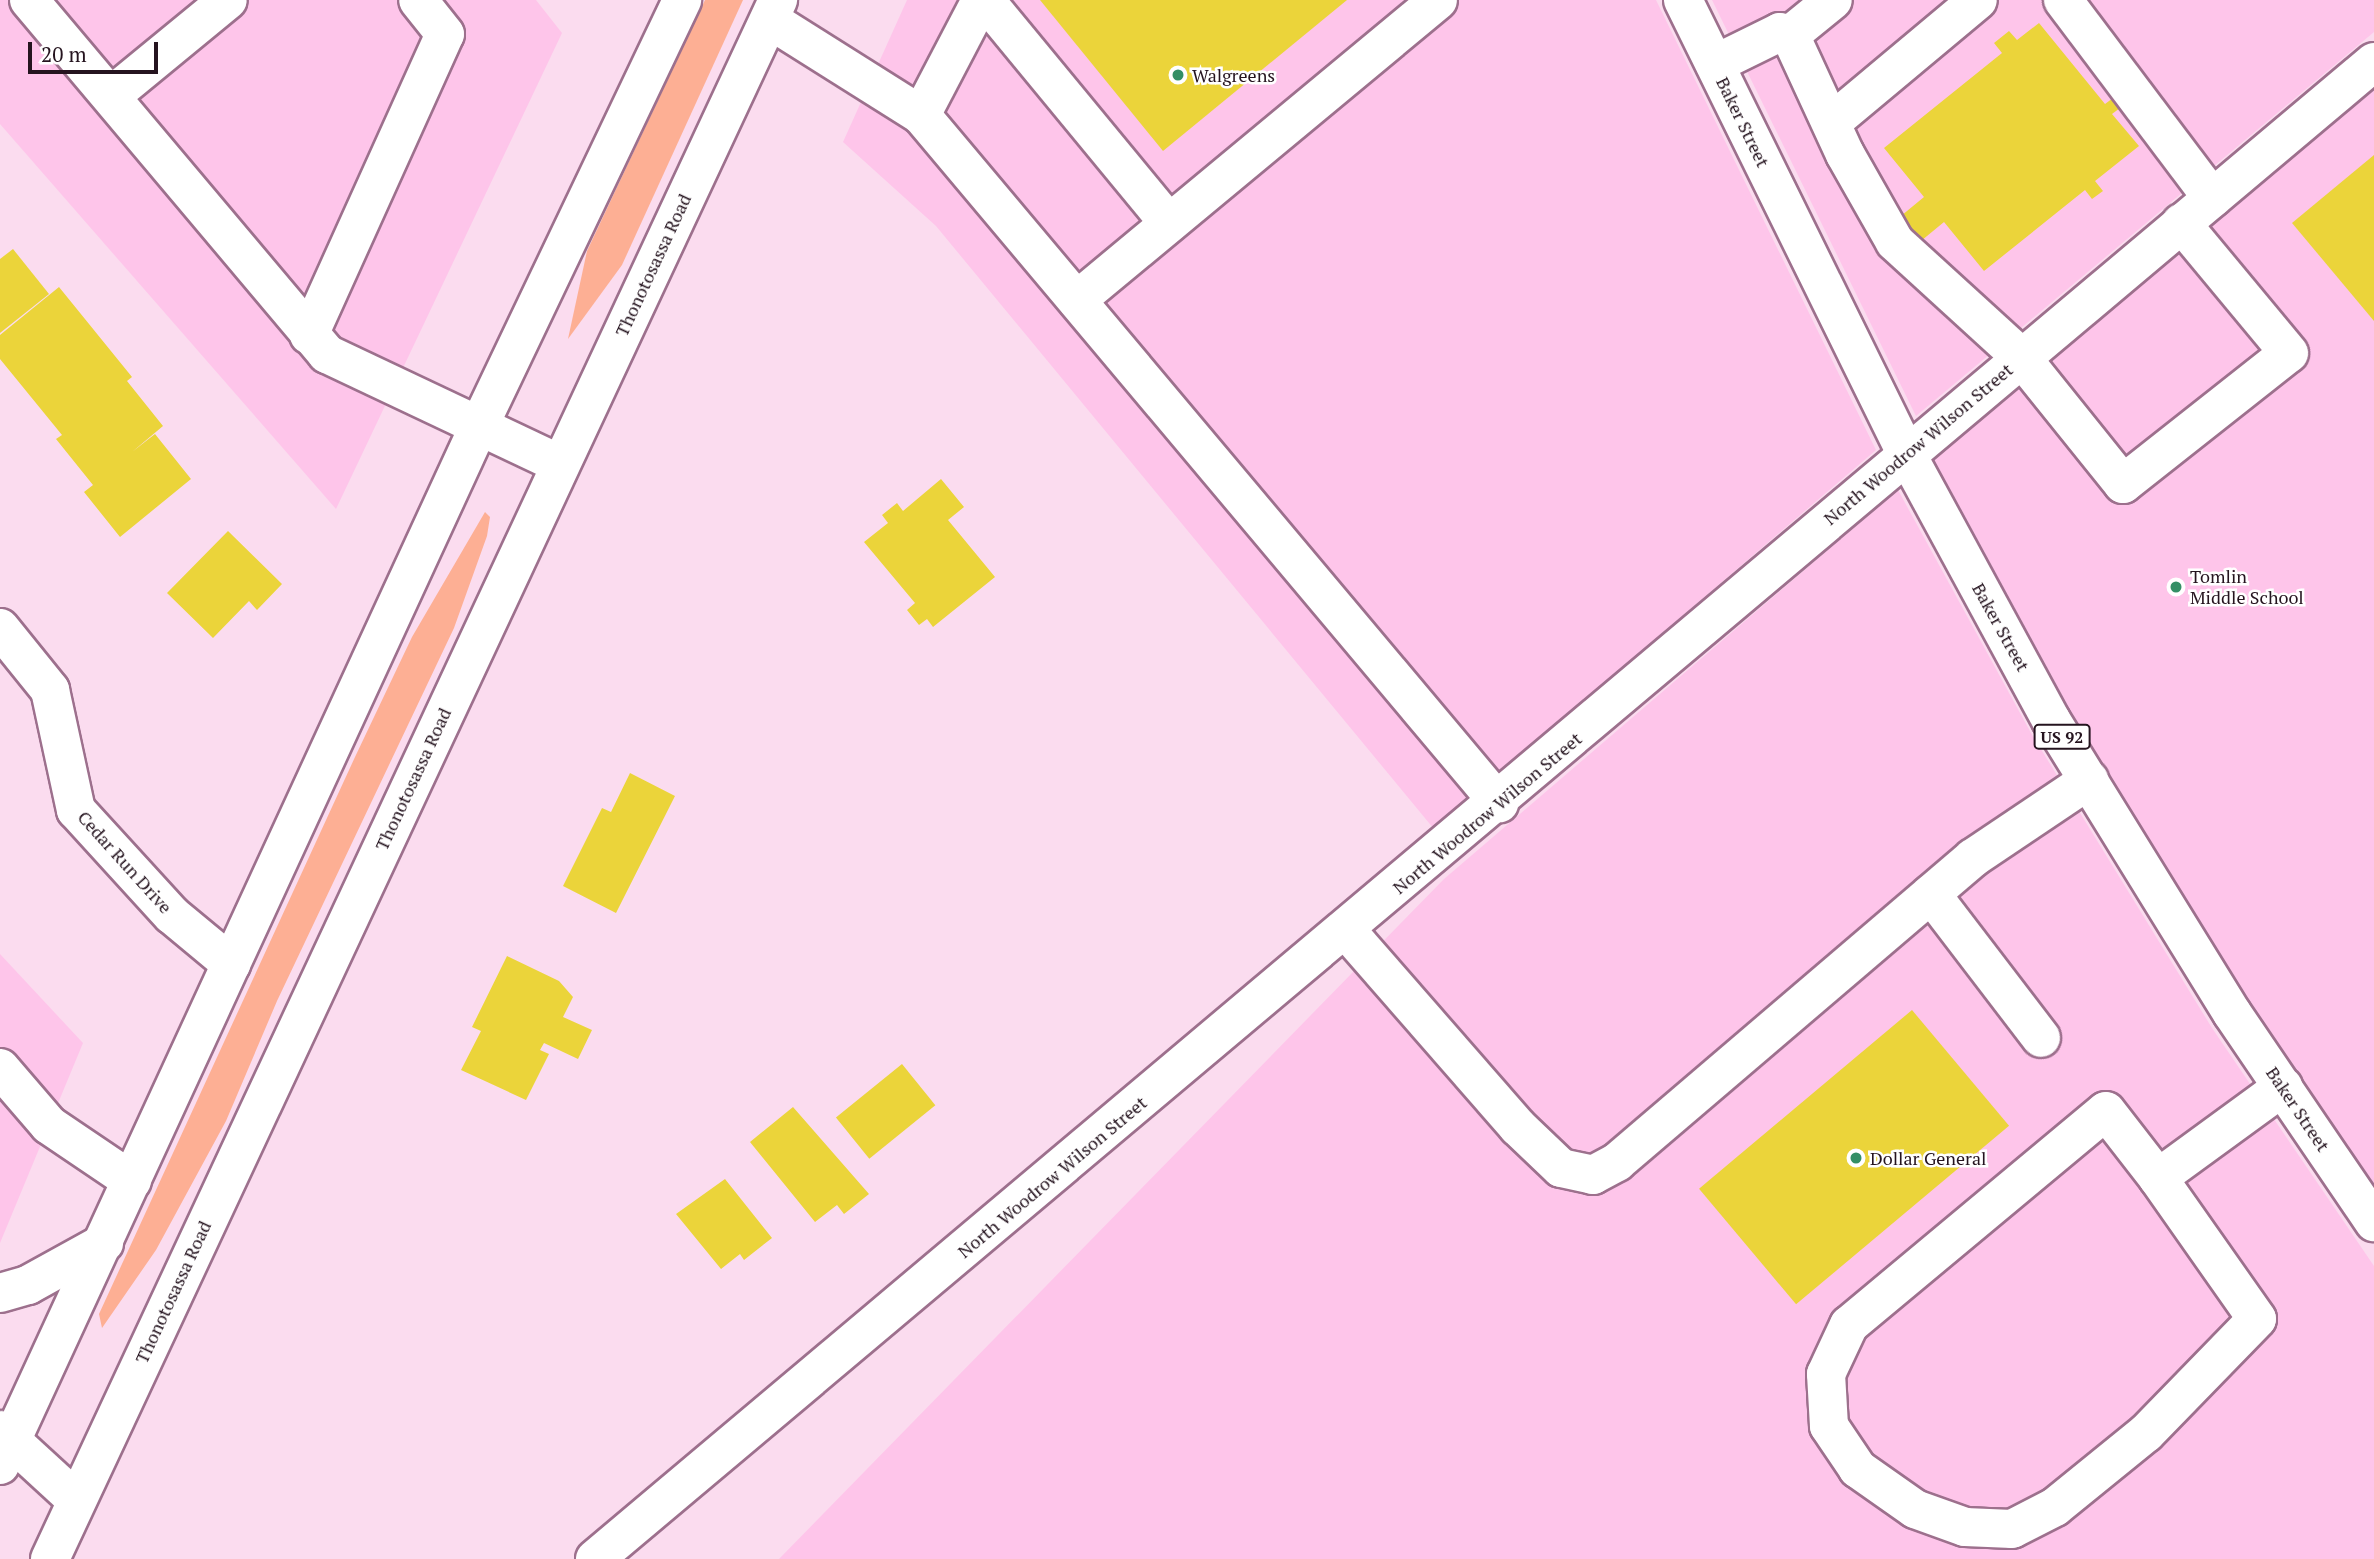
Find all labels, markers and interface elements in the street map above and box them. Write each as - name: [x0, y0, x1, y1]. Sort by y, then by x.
- scale bar: [32, 28, 161, 72]
- text: 20 m: [41, 40, 87, 68]
- place label: Walgreens: [1192, 64, 1275, 86]
- marker: Walgreens: [1170, 67, 1186, 83]
- street label: Baker Street: [1712, 73, 1774, 171]
- street label: Thonotosassa Road: [610, 190, 696, 340]
- street label: North Woodrow Wilson Street: [1819, 359, 2017, 529]
- place label: Tomlin Middle School: [2190, 566, 2304, 608]
- street label: Baker Street: [1968, 579, 2034, 675]
- marker: Tomlin Middle School: [2168, 579, 2184, 595]
- street label: Thonotosassa Road: [370, 704, 456, 854]
- road number: US 92: [2032, 724, 2092, 750]
- street label: North Woodrow Wilson Street: [1388, 728, 1586, 898]
- street label: Cedar Run Drive: [73, 806, 177, 918]
- street label: Baker Street: [2262, 1063, 2334, 1155]
- street label: North Woodrow Wilson Street: [953, 1092, 1151, 1262]
- place label: Dollar General: [1870, 1147, 1987, 1169]
- marker: Dollar General: [1848, 1150, 1864, 1166]
- street label: Thonotosassa Road: [130, 1217, 216, 1367]

